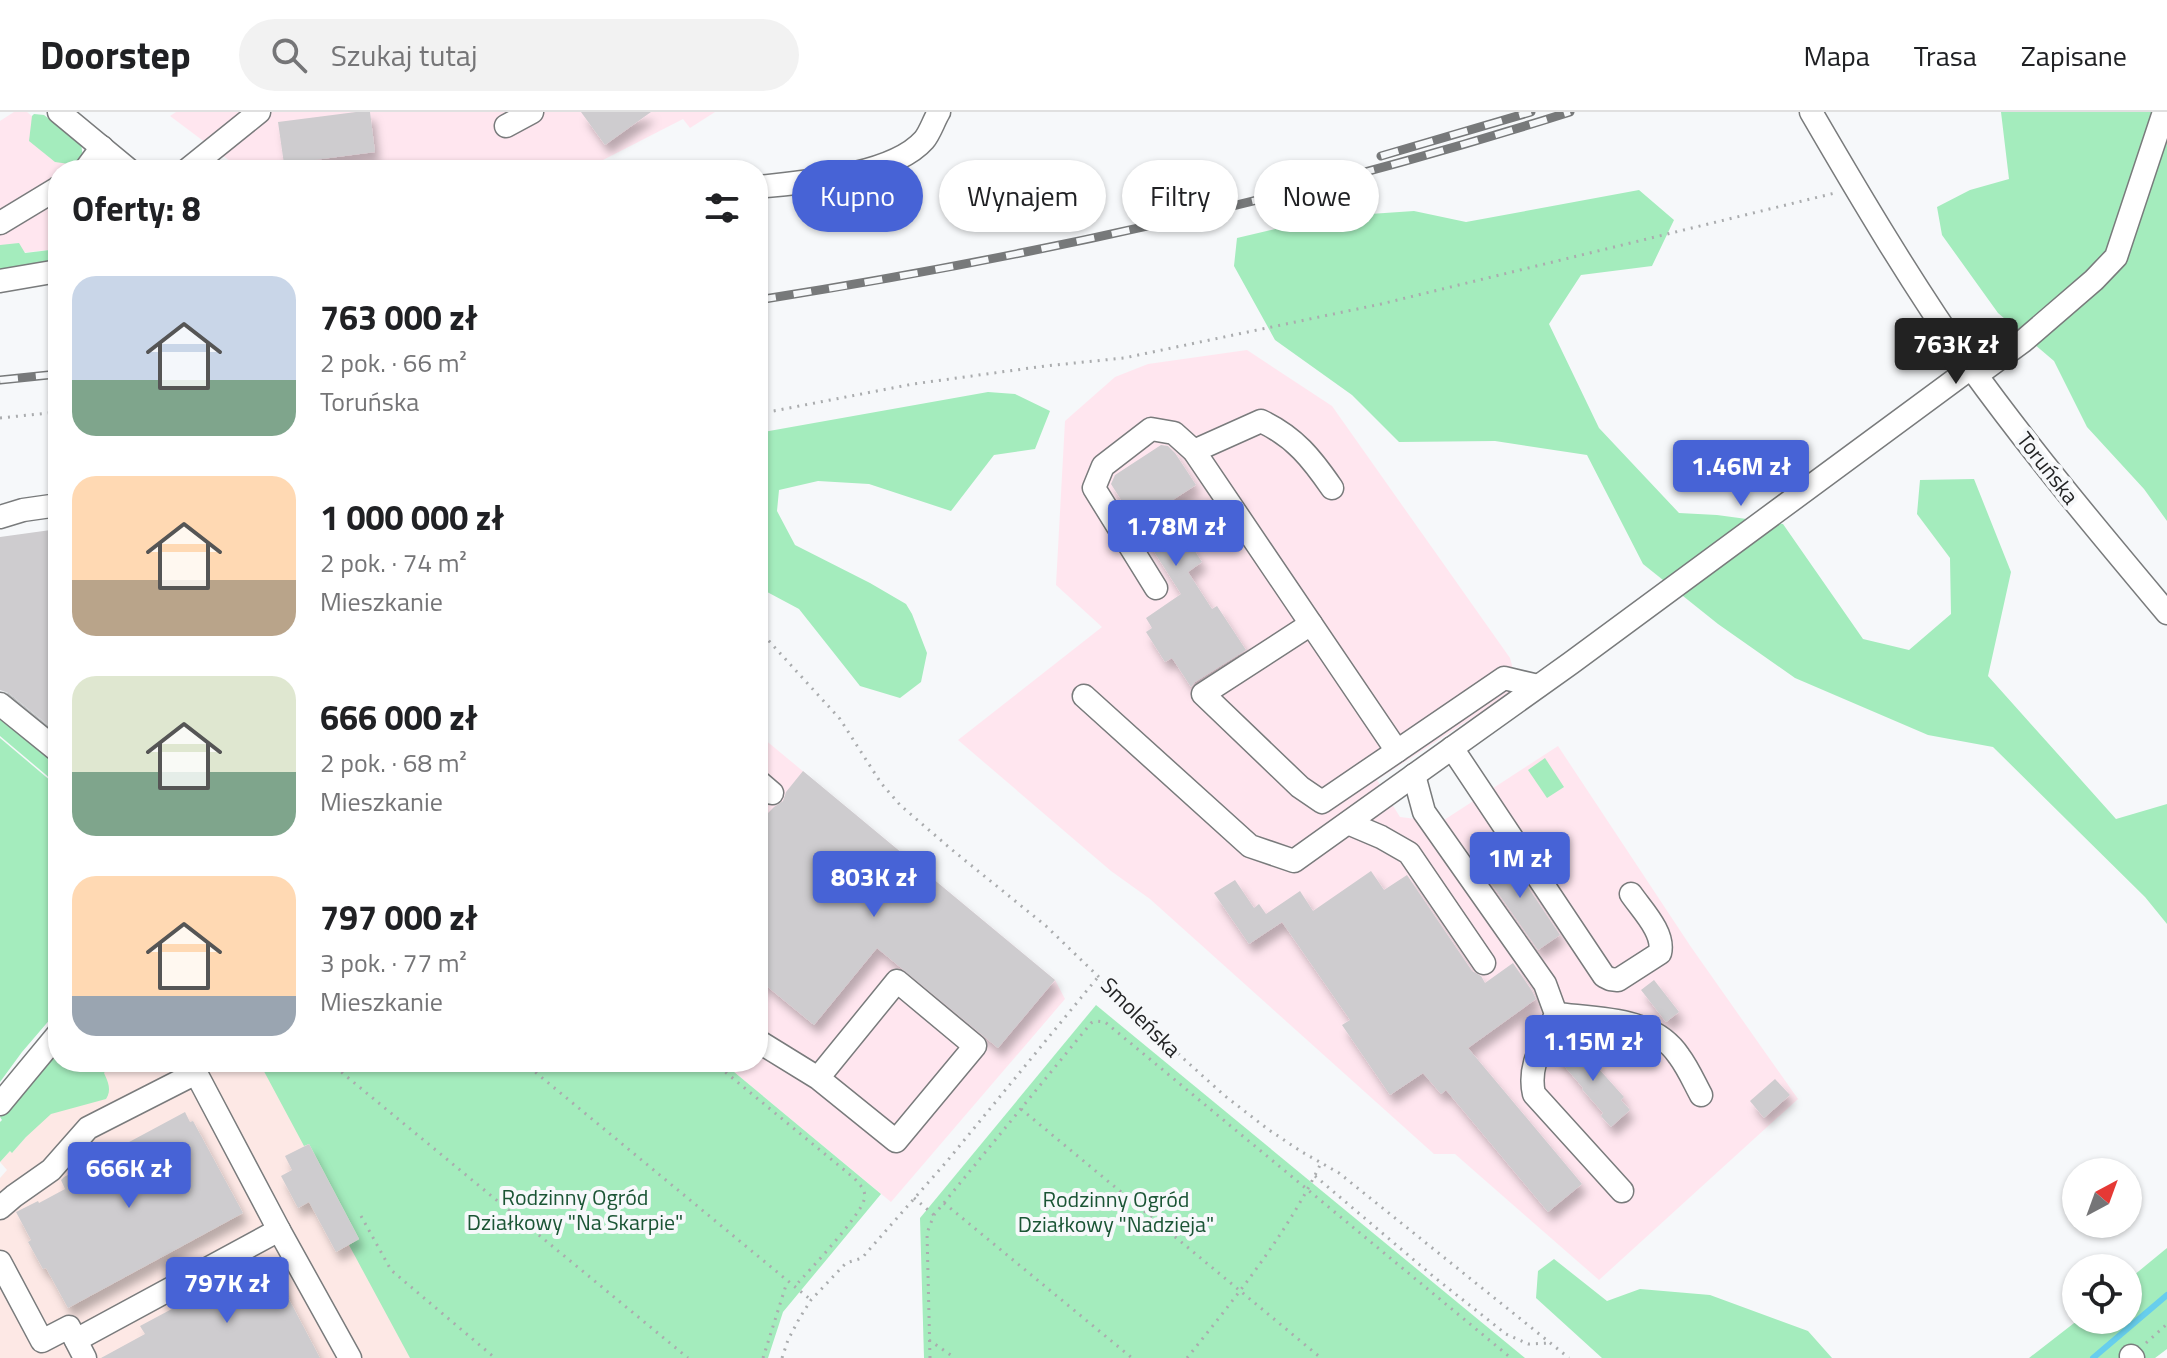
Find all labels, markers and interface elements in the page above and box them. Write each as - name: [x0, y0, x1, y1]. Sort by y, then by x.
- search box: [239, 19, 799, 91]
- text: Doorstep: [40, 26, 191, 84]
- text: Szukaj tutaj: [331, 32, 477, 78]
- icon: search: [267, 33, 311, 77]
- text: Mapa: [1803, 34, 1870, 77]
- text: Trasa: [1914, 34, 1977, 77]
- text: Zapisane: [2021, 34, 2127, 77]
- chip: Kupno: [792, 160, 923, 232]
- chip: Wynajem: [939, 160, 1106, 232]
- chip: Filtry: [1122, 160, 1238, 232]
- chip: Nowe: [1254, 160, 1379, 232]
- text: Oferty: 8: [72, 182, 201, 234]
- icon: filters: [700, 186, 744, 230]
- text: 763 000 zł: [320, 291, 478, 343]
- icon: home: [136, 308, 232, 404]
- pin: 763K zł: [1882, 318, 2030, 386]
- text: 763K zł: [1913, 324, 1999, 363]
- text: 2 pok. · 66 m²: [320, 343, 467, 382]
- text: Toruńska: [320, 382, 419, 421]
- street label: Toruńska: [2009, 424, 2087, 512]
- pin: 1.46M zł: [1658, 440, 1824, 508]
- text: 1.46M zł: [1691, 446, 1791, 485]
- text: 1 000 000 zł: [320, 491, 504, 543]
- pin: 1.78M zł: [1093, 500, 1259, 568]
- text: 1.78M zł: [1126, 506, 1226, 545]
- icon: home: [136, 508, 232, 604]
- text: 2 pok. · 74 m²: [320, 543, 467, 582]
- text: Mieszkanie: [320, 582, 443, 621]
- text: 666 000 zł: [320, 691, 478, 743]
- icon: home: [136, 708, 232, 804]
- text: 2 pok. · 68 m²: [320, 743, 467, 782]
- text: Mieszkanie: [320, 782, 443, 821]
- pin: 1M zł: [1464, 832, 1576, 900]
- text: 1M zł: [1488, 838, 1552, 877]
- pin: 803K zł: [800, 851, 948, 919]
- text: 803K zł: [831, 857, 917, 896]
- text: 797 000 zł: [320, 891, 478, 943]
- icon: home: [136, 908, 232, 1004]
- text: 3 pok. · 77 m²: [320, 943, 467, 982]
- street label: Smoleńska: [1093, 969, 1189, 1065]
- text: Mieszkanie: [320, 982, 443, 1021]
- pin: 1.15M zł: [1510, 1015, 1676, 1083]
- text: 1.15M zł: [1543, 1021, 1643, 1060]
- pin: 666K zł: [55, 1142, 203, 1210]
- text: 666K zł: [86, 1148, 172, 1187]
- north arrow: [2062, 1158, 2142, 1238]
- map controls: [2062, 1158, 2142, 1334]
- park label: Rodzinny Ogród Działkowy "Na Skarpie": [467, 1180, 683, 1239]
- park label: Rodzinny Ogród Działkowy "Nadzieja": [1018, 1182, 1214, 1241]
- button: locate: [2062, 1254, 2142, 1334]
- pin: 797K zł: [153, 1257, 301, 1325]
- text: 797K zł: [184, 1263, 270, 1302]

